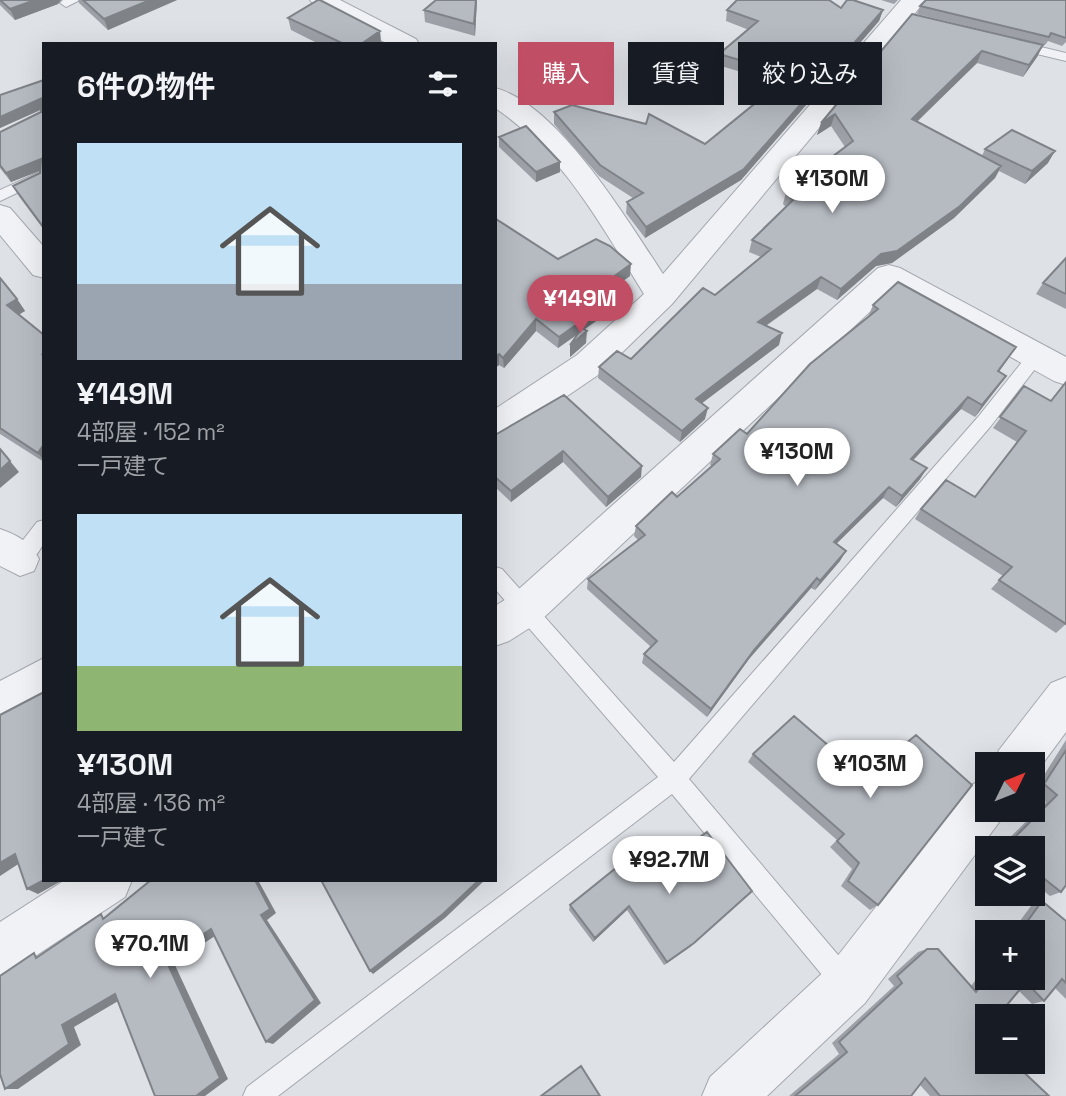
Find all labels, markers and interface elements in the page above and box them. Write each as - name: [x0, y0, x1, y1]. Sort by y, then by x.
- chip: 購入: [518, 42, 614, 105]
- chip: 賃貸: [628, 42, 724, 105]
- chip: 絞り込み: [738, 42, 882, 105]
- icon: filters: [424, 65, 462, 103]
- text: 6件の物件: [77, 67, 216, 106]
- pin: ¥130M: [783, 156, 881, 215]
- text: ¥130M: [795, 163, 869, 193]
- icon: home: [207, 188, 333, 314]
- pin: ¥149M: [531, 276, 629, 335]
- text: ¥149M: [543, 283, 617, 313]
- text: ¥149M: [77, 374, 173, 413]
- text: 4部屋 · 152 m²: [77, 417, 225, 447]
- pin: ¥130M: [748, 428, 846, 488]
- text: ¥130M: [760, 436, 834, 466]
- text: 一戸建て: [77, 451, 169, 481]
- icon: home: [207, 559, 333, 685]
- pin: ¥103M: [821, 740, 919, 800]
- text: ¥130M: [77, 745, 173, 784]
- text: ¥103M: [833, 748, 907, 778]
- north arrow: [975, 752, 1045, 822]
- map controls: [975, 752, 1045, 1074]
- text: 4部屋 · 136 m²: [77, 788, 225, 818]
- text: 一戸建て: [77, 822, 169, 852]
- pin: ¥92.7M: [612, 836, 726, 896]
- button: layers: [975, 836, 1045, 906]
- text: ¥92.7M: [628, 844, 710, 874]
- pin: ¥70.1M: [93, 920, 207, 980]
- button: +: [975, 920, 1045, 990]
- text: ¥70.1M: [111, 928, 189, 958]
- button: −: [975, 1004, 1045, 1074]

